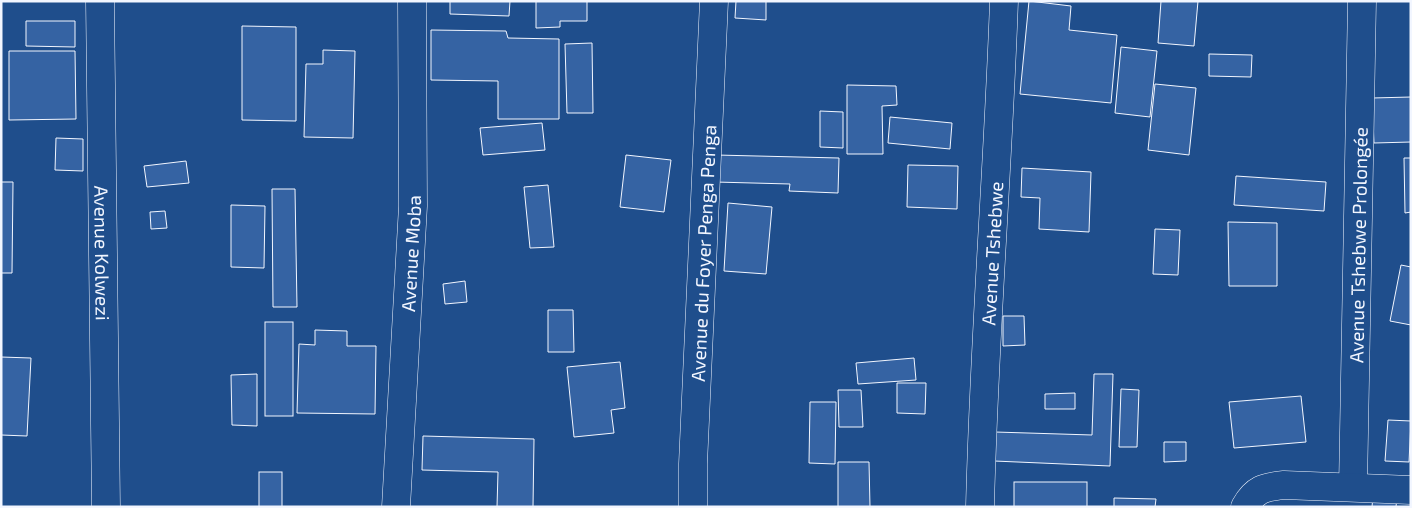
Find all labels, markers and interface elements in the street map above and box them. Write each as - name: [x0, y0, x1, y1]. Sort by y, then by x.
- street label: Avenue du Foyer Penga Penga: [685, 124, 720, 382]
- street label: Avenue Tshebwe Prolongée: [1344, 127, 1371, 363]
- street label: Avenue Tshebwe: [976, 181, 1007, 326]
- street label: Avenue Kolwezi: [91, 185, 115, 321]
- street label: Avenue Moba: [396, 195, 425, 312]

